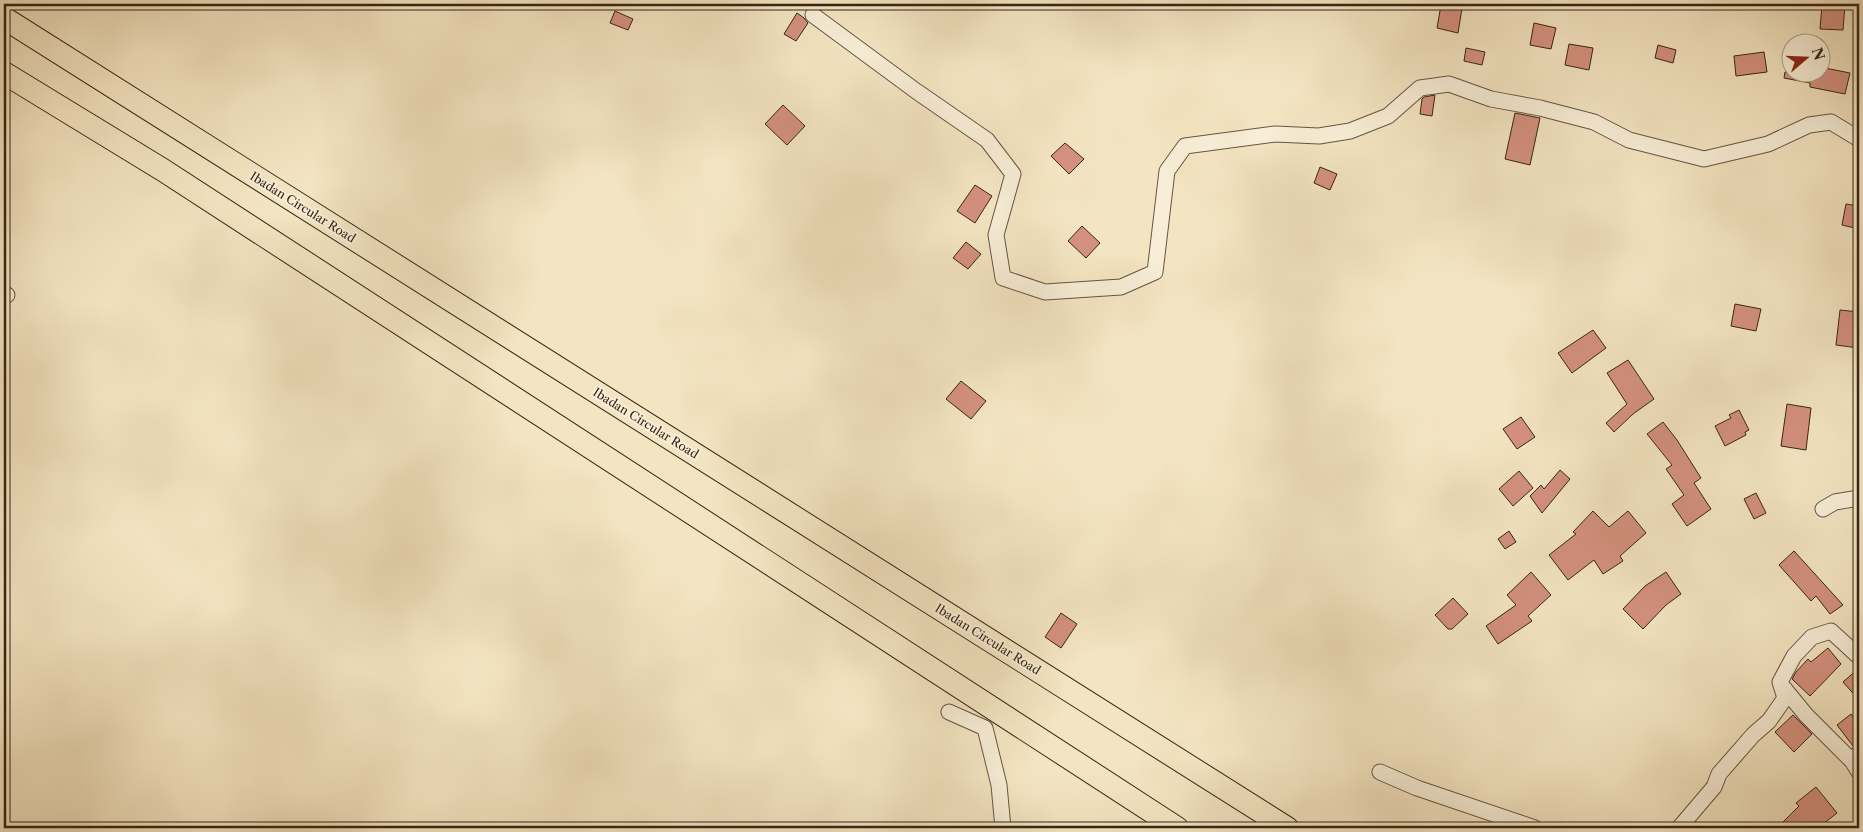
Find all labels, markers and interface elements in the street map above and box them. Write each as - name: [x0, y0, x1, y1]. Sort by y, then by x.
- north arrow: [1780, 32, 1830, 82]
- text: N: [1808, 45, 1829, 62]
- street label: Ibadan Circular Road: [247, 168, 359, 246]
- street label: Ibadan Circular Road: [590, 384, 702, 462]
- street label: Ibadan Circular Road: [932, 600, 1044, 678]

